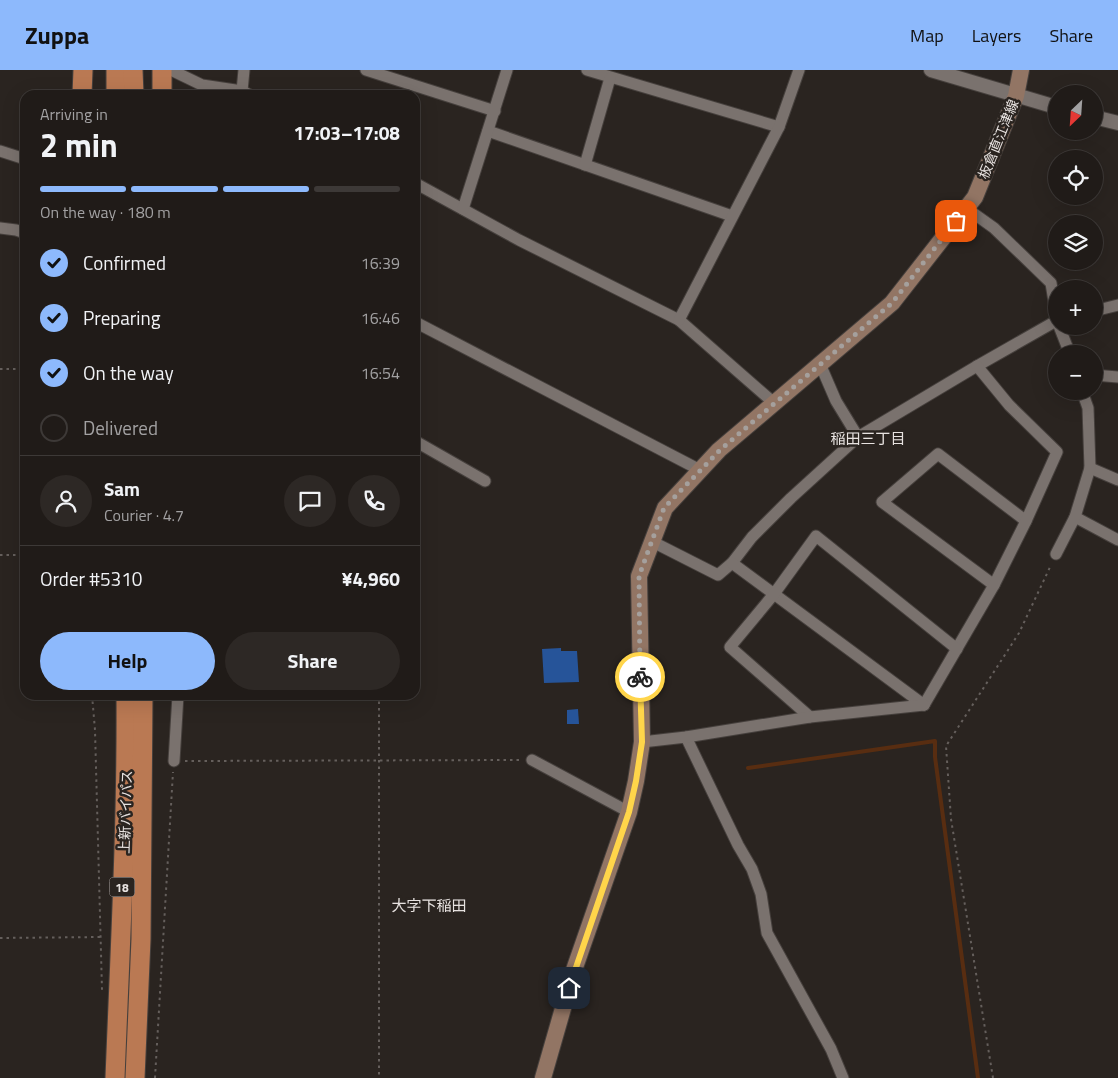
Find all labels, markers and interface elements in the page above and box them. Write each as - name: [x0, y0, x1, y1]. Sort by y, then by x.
- text: Zuppa: [25, 17, 89, 53]
- text: Map: [910, 22, 944, 49]
- text: Layers: [972, 22, 1021, 49]
- text: Share: [1049, 22, 1093, 49]
- north arrow: [1048, 85, 1102, 140]
- map controls: [1048, 85, 1103, 400]
- street label: 板倉直江津線: [973, 96, 1023, 182]
- text: Arriving in: [40, 102, 108, 126]
- text: 17:03–17:08: [293, 118, 400, 147]
- text: 2 min: [40, 121, 118, 169]
- button: locate: [1048, 150, 1103, 205]
- text: On the way · 180 m: [40, 200, 171, 224]
- pin: [935, 200, 977, 242]
- icon: bag: [942, 207, 970, 235]
- button: layers: [1048, 215, 1103, 270]
- text: Confirmed: [83, 248, 166, 277]
- icon: check: [40, 249, 68, 277]
- text: 16:39: [361, 251, 400, 275]
- button: +: [1048, 280, 1103, 335]
- text: Preparing: [83, 303, 160, 332]
- icon: check: [40, 304, 68, 332]
- text: 16:46: [361, 306, 400, 330]
- button: −: [1048, 345, 1103, 400]
- text: On the way: [83, 358, 174, 387]
- icon: check: [40, 359, 68, 387]
- text: 16:54: [361, 361, 400, 385]
- text: Delivered: [83, 413, 158, 442]
- district label: 稲田三丁目: [830, 427, 906, 450]
- text: Sam: [104, 474, 140, 503]
- button: person: [40, 475, 92, 527]
- button: chat: [284, 475, 336, 527]
- button: phone: [348, 475, 400, 527]
- text: Courier · 4.7: [104, 503, 184, 527]
- text: Order #5310: [40, 564, 142, 593]
- text: ¥4,960: [342, 564, 400, 593]
- button: Help: [40, 632, 215, 690]
- button: Share: [225, 632, 400, 690]
- courier: [615, 652, 665, 702]
- icon: bike: [626, 663, 654, 691]
- street label: 上新バイパス: [113, 770, 137, 854]
- road number: 18: [110, 878, 134, 896]
- district label: 大字下稲田: [391, 894, 467, 917]
- pin: [548, 967, 590, 1009]
- icon: home: [555, 974, 583, 1002]

